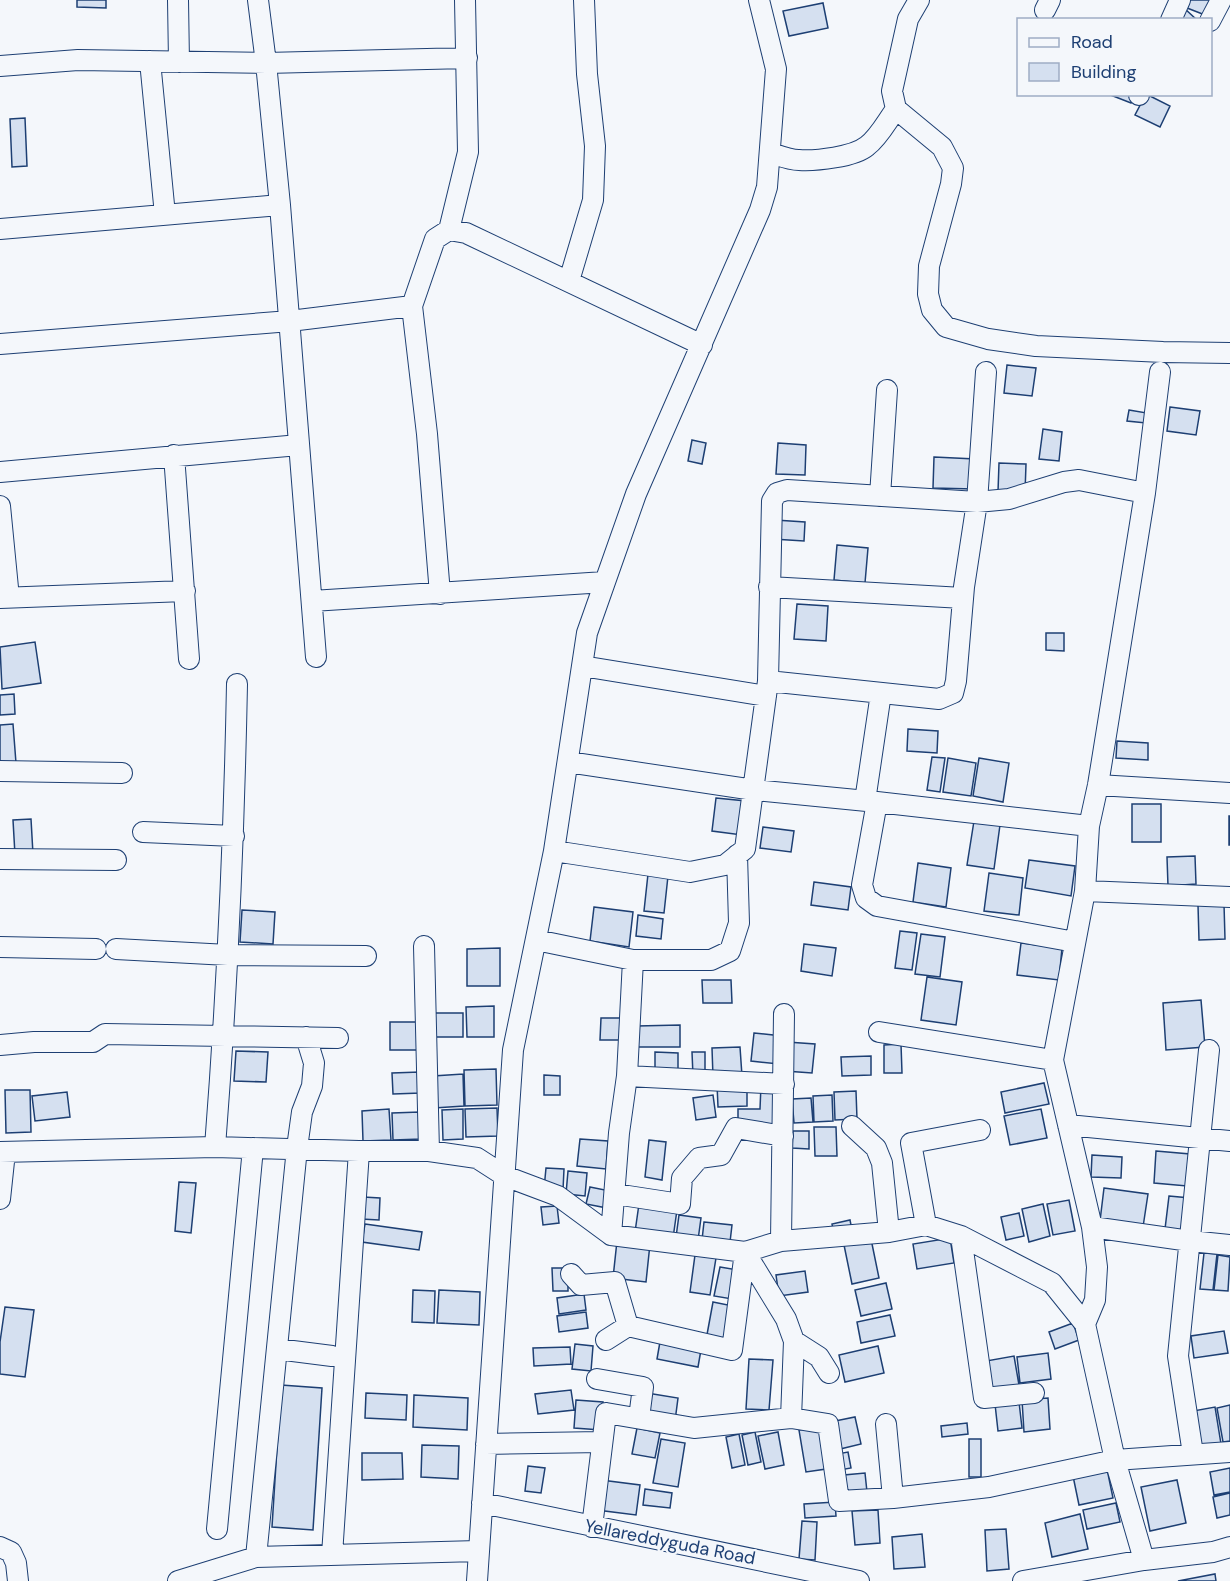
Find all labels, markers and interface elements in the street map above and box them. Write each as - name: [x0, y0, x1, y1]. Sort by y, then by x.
- legend: [1017, 18, 1212, 96]
- text: Road: [1071, 30, 1113, 54]
- text: Building: [1071, 60, 1136, 84]
- street label: Yellareddyguda Road: [583, 1514, 757, 1570]

